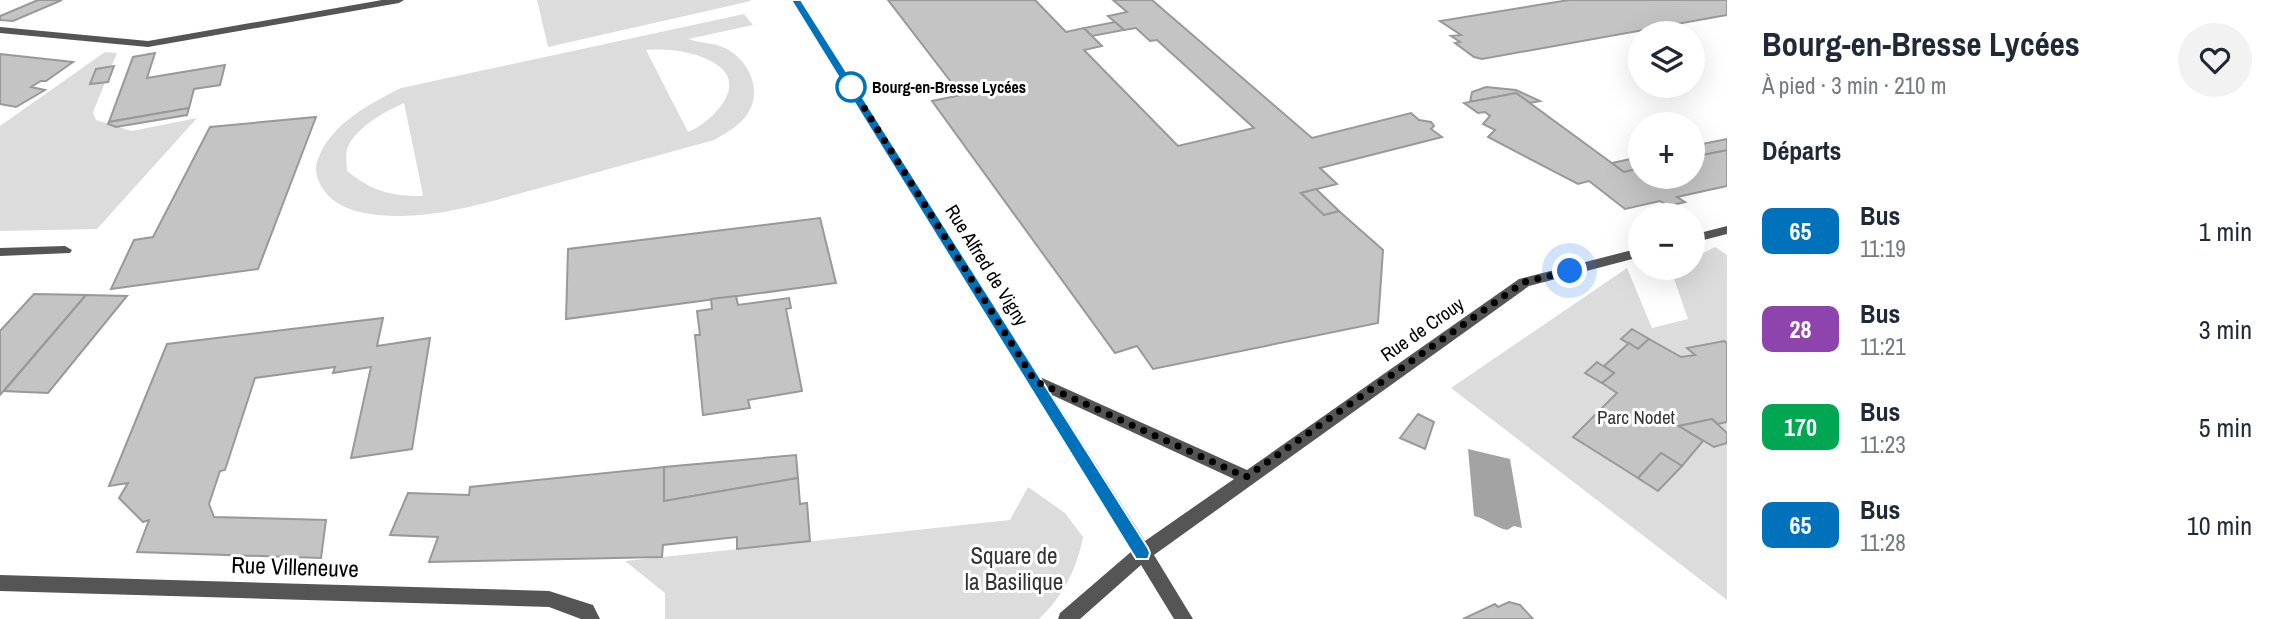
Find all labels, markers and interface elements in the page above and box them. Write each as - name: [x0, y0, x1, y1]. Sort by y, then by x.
- map controls: [1628, 21, 1705, 280]
- button: layers: [1628, 21, 1705, 98]
- text: Bourg-en-Bresse Lycées: [1762, 22, 2080, 66]
- button: heart: [2178, 23, 2252, 97]
- text: À pied · 3 min · 210 m: [1762, 70, 1947, 101]
- marker: Bourg-en-Bresse Lycées: [836, 72, 866, 102]
- place label: Bourg-en-Bresse Lycées: [872, 76, 1026, 98]
- button: +: [1628, 112, 1705, 189]
- text: Départs: [1762, 133, 1841, 168]
- text: Bus: [1860, 198, 1900, 233]
- street label: Rue Alfred de Vigny: [939, 199, 1035, 331]
- button: −: [1628, 203, 1705, 280]
- text: 1 min: [2199, 214, 2252, 249]
- text: 65: [1790, 215, 1811, 247]
- text: 11:19: [1860, 233, 1906, 264]
- your location: [1552, 253, 1587, 288]
- street label: Rue de Crouy: [1375, 291, 1469, 367]
- text: Bus: [1860, 296, 1900, 331]
- text: 3 min: [2199, 312, 2252, 347]
- text: 28: [1790, 313, 1811, 345]
- text: 11:21: [1860, 331, 1906, 362]
- text: Bus: [1860, 394, 1900, 429]
- park label: Parc Nodet: [1597, 404, 1676, 430]
- text: 5 min: [2199, 410, 2252, 445]
- text: 170: [1784, 411, 1817, 443]
- text: 11:23: [1860, 429, 1906, 460]
- text: Bus: [1860, 492, 1900, 527]
- text: 10 min: [2187, 508, 2252, 543]
- text: 65: [1790, 509, 1811, 541]
- text: 11:28: [1860, 527, 1906, 558]
- park label: Square de la Basilique: [965, 540, 1063, 597]
- street label: Rue Villeneuve: [231, 549, 359, 584]

